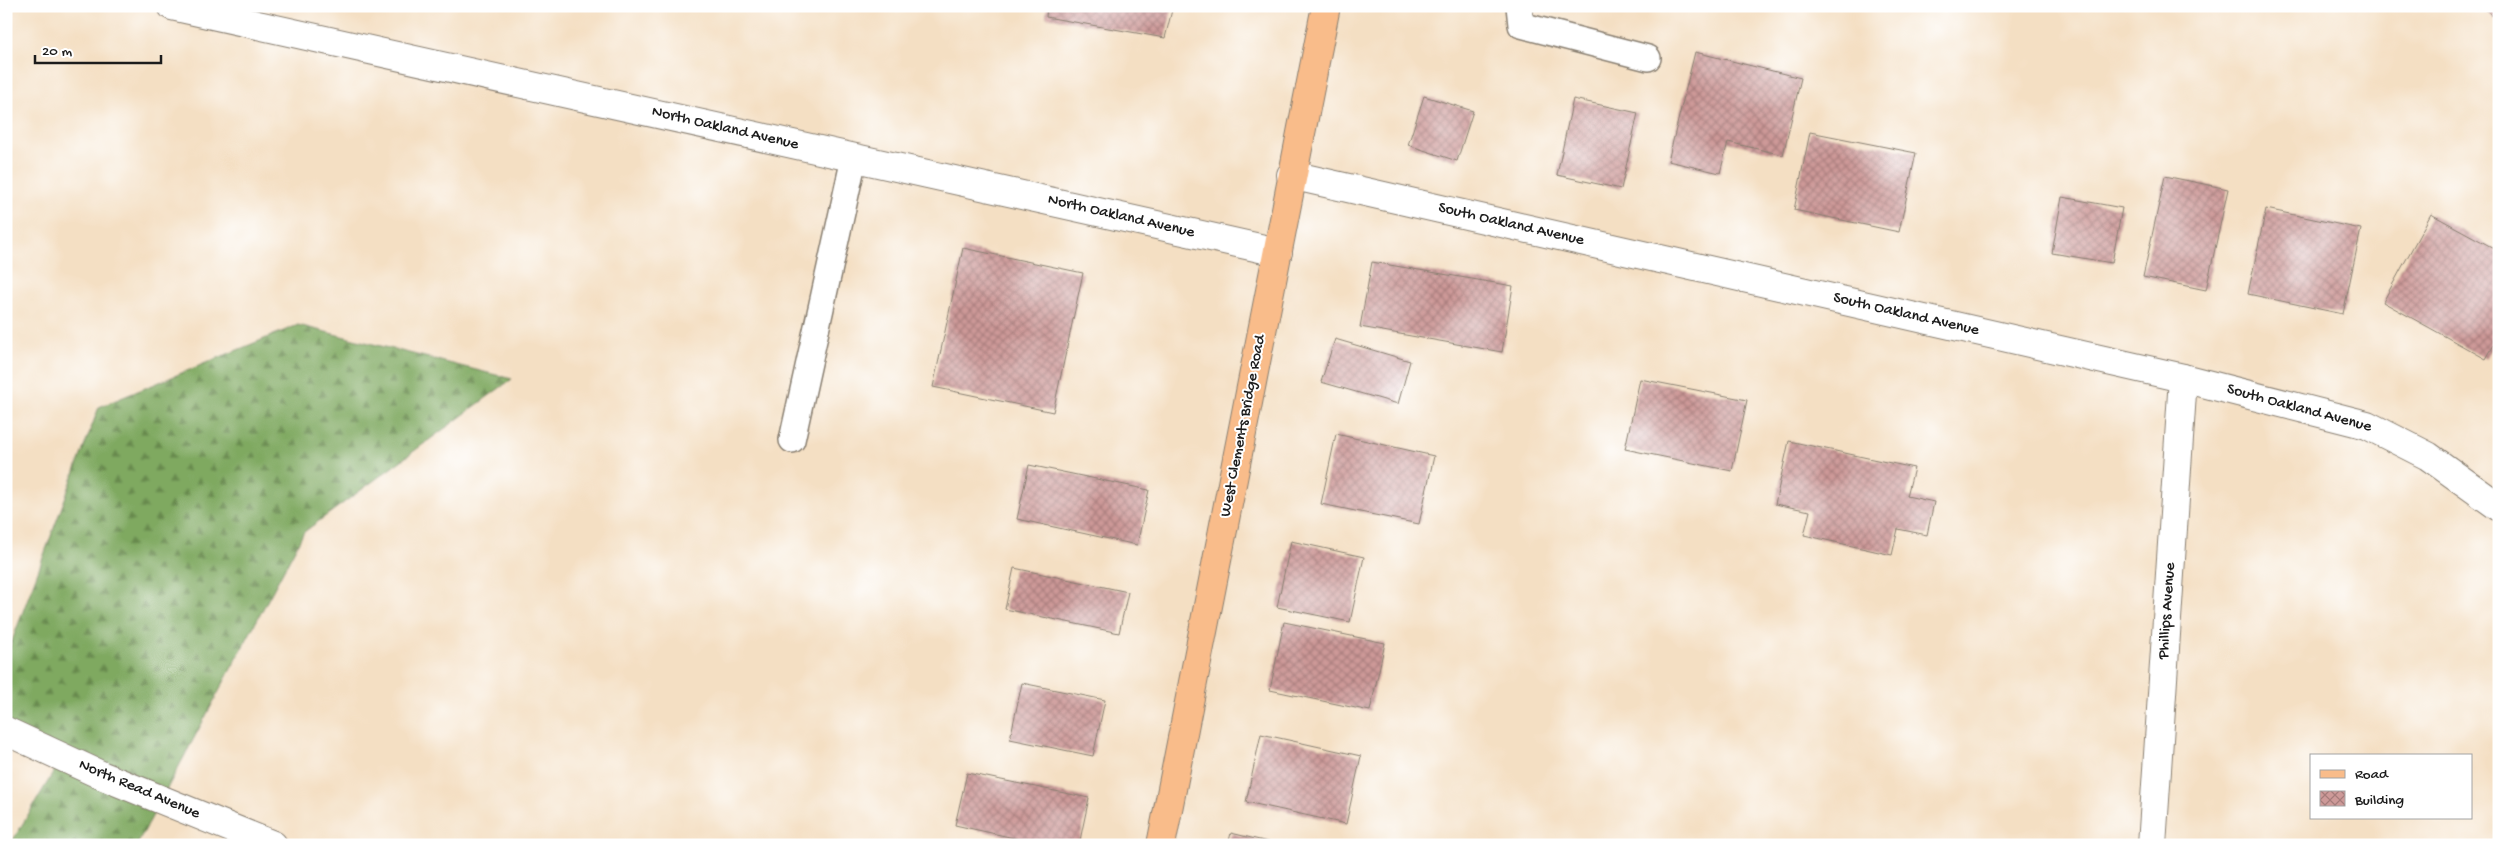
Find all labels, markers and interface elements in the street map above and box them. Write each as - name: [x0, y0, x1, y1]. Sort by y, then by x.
- scale bar: [35, 32, 161, 64]
- text: 20 m: [42, 43, 72, 61]
- street label: North Oakland Avenue: [650, 103, 801, 155]
- street label: North Oakland Avenue: [1046, 191, 1197, 243]
- street label: South Oakland Avenue: [1436, 199, 1586, 251]
- street label: South Oakland Avenue: [1831, 289, 1981, 341]
- street label: West Clements Bridge Road: [1217, 332, 1271, 518]
- street label: South Oakland Avenue: [2225, 381, 2374, 438]
- street label: Phillips Avenue: [2155, 561, 2181, 661]
- legend: [2310, 754, 2472, 818]
- street label: North Read Avenue: [75, 756, 203, 824]
- text: Road: [2355, 766, 2389, 784]
- text: Building: [2354, 792, 2404, 810]

